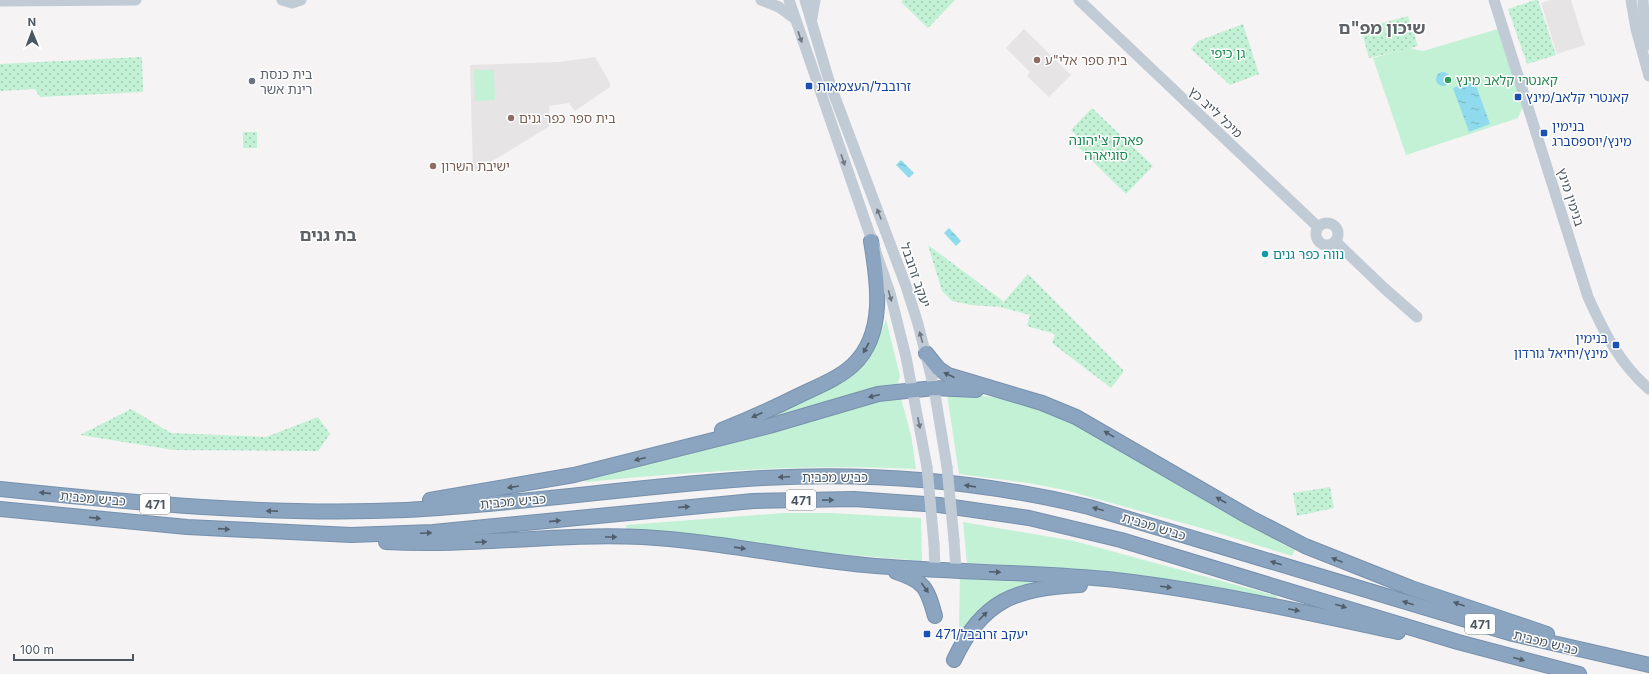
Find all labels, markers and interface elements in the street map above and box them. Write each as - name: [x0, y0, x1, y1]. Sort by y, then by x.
- north arrow: [12, 12, 52, 52]
- text: N: [28, 15, 36, 29]
- district label: שיכון מפ"ם: [1338, 18, 1426, 38]
- one-way arrow: [797, 32, 803, 44]
- park label: גן כיפי: [1211, 45, 1245, 61]
- place label: בית ספר אלי"ע: [1045, 52, 1128, 68]
- marker: בית ספר אלי"ע: [1032, 55, 1042, 65]
- place label: בית כנסת רינת אשר: [260, 66, 312, 97]
- place label: קאנטרי קלאב מינץ: [1456, 72, 1558, 88]
- marker: קאנטרי קלאב מינץ: [1443, 75, 1453, 85]
- marker: בית כנסת רינת אשר: [247, 76, 257, 86]
- place label: זרובבל/העצמאות: [817, 78, 911, 94]
- marker: זרובבל/העצמאות: [804, 81, 814, 91]
- street label: מיכל לייב כץ: [1186, 83, 1247, 141]
- place label: קאנטרי קלאב/מינץ: [1526, 89, 1629, 105]
- marker: קאנטרי קלאב/מינץ: [1513, 92, 1523, 102]
- place label: בית ספר כפר גנים: [519, 110, 616, 126]
- marker: בית ספר כפר גנים: [506, 113, 516, 123]
- place label: בנימין מינץ/יוספסברג: [1552, 118, 1632, 149]
- marker: בנימין מינץ/יוספסברג: [1539, 128, 1549, 138]
- park label: פארק צ'יהונה סוגיארה: [1069, 132, 1143, 163]
- one-way arrow: [840, 154, 846, 166]
- place label: ישיבת השרון: [441, 158, 510, 174]
- marker: ישיבת השרון: [428, 161, 438, 171]
- street label: בנימין מינץ: [1554, 166, 1588, 228]
- one-way arrow: [875, 208, 881, 220]
- district label: בת גנים: [299, 225, 357, 245]
- street label: יעקב זרובבל: [897, 241, 935, 309]
- place label: נווה כפר גנים: [1273, 246, 1344, 262]
- marker: נווה כפר גנים: [1260, 249, 1270, 259]
- one-way arrow: [887, 290, 893, 302]
- place label: בנימין מינץ/יחיאל גורדון: [1514, 330, 1608, 361]
- one-way arrow: [918, 331, 924, 343]
- marker: בנימין מינץ/יחיאל גורדון: [1611, 340, 1621, 350]
- one-way arrow: [862, 342, 869, 354]
- one-way arrow: [943, 372, 955, 378]
- one-way arrow: [867, 393, 880, 399]
- one-way arrow: [752, 412, 763, 418]
- one-way arrow: [916, 417, 922, 429]
- one-way arrow: [1103, 431, 1115, 438]
- one-way arrow: [634, 456, 646, 462]
- street label: כביש מכבית: [802, 469, 868, 485]
- one-way arrow: [777, 474, 790, 480]
- one-way arrow: [964, 483, 976, 489]
- one-way arrow: [507, 484, 519, 490]
- street label: כביש מכבית: [59, 487, 127, 509]
- one-way arrow: [39, 490, 51, 497]
- street label: כביש מכבית: [479, 490, 547, 512]
- road number: 471: [786, 490, 816, 510]
- road number: 471: [140, 494, 170, 514]
- one-way arrow: [822, 496, 834, 503]
- one-way arrow: [1215, 497, 1227, 504]
- one-way arrow: [678, 504, 690, 511]
- one-way arrow: [1091, 506, 1104, 512]
- one-way arrow: [265, 508, 278, 514]
- street label: כביש מכבית: [1120, 509, 1188, 543]
- one-way arrow: [88, 515, 101, 521]
- one-way arrow: [549, 517, 561, 524]
- one-way arrow: [218, 526, 230, 533]
- one-way arrow: [420, 529, 432, 536]
- one-way arrow: [605, 533, 617, 540]
- one-way arrow: [475, 539, 488, 545]
- one-way arrow: [734, 545, 746, 551]
- one-way arrow: [1330, 556, 1342, 562]
- one-way arrow: [1270, 560, 1282, 566]
- one-way arrow: [989, 569, 1001, 576]
- one-way arrow: [921, 583, 929, 594]
- one-way arrow: [1160, 583, 1172, 590]
- one-way arrow: [1402, 600, 1414, 606]
- one-way arrow: [1452, 601, 1464, 607]
- one-way arrow: [1335, 603, 1347, 609]
- one-way arrow: [1288, 608, 1300, 614]
- one-way arrow: [978, 611, 987, 621]
- road number: 471: [1465, 614, 1495, 634]
- place label: יעקב זרובבל/471: [935, 626, 1028, 642]
- street label: כביש מכבית: [1512, 626, 1580, 658]
- marker: יעקב זרובבל/471: [922, 629, 932, 639]
- scale bar: [14, 636, 133, 662]
- text: 100 m: [20, 642, 54, 657]
- one-way arrow: [1513, 656, 1525, 662]

